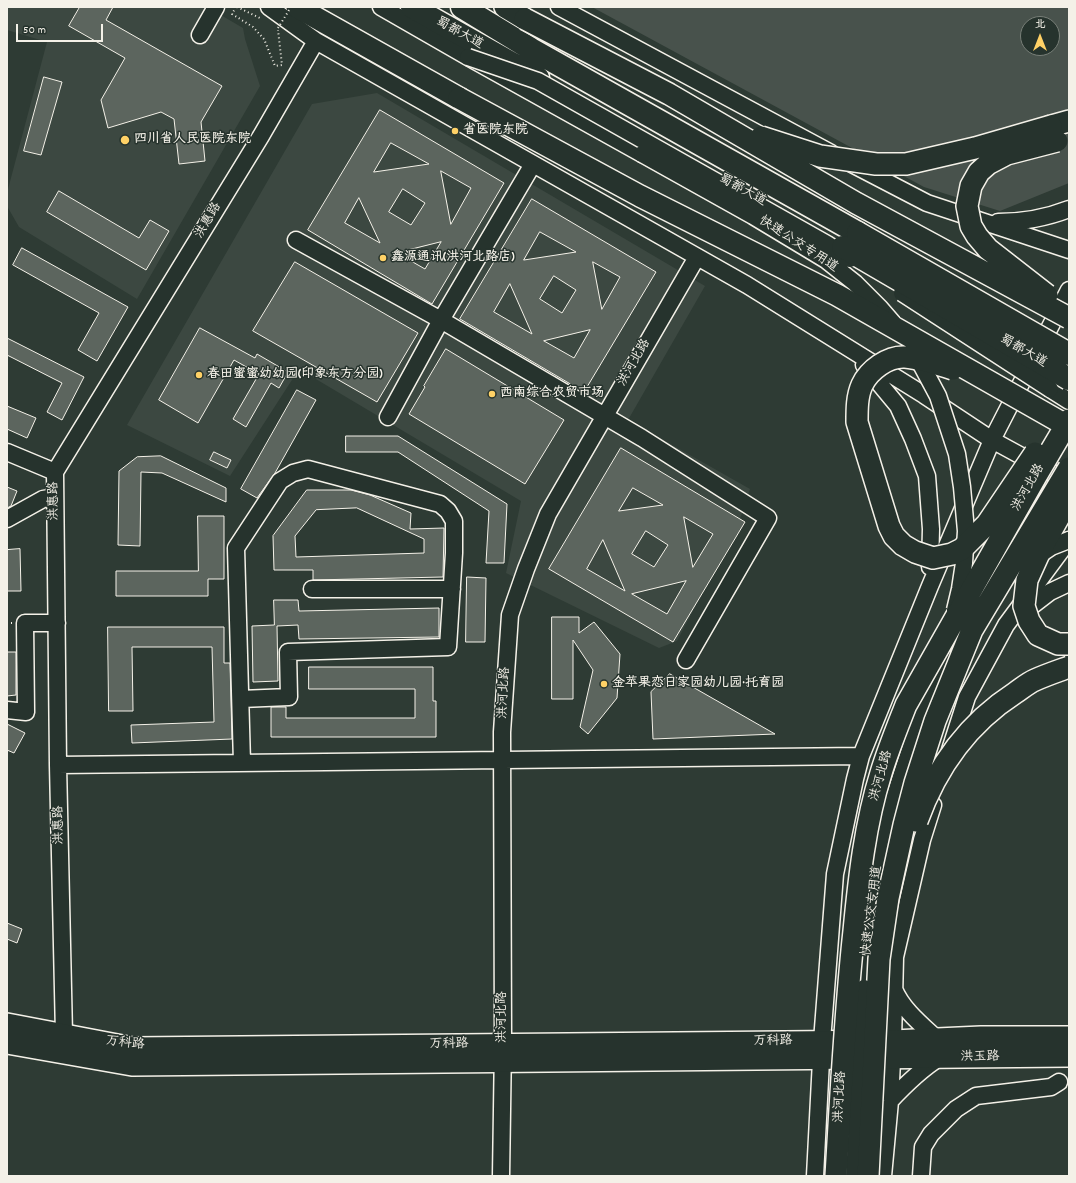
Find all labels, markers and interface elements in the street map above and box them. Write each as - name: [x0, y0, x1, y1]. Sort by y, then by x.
- street label: 蜀都大道: [432, 15, 486, 53]
- scale bar: [18, 16, 105, 42]
- north arrow: [1020, 16, 1060, 56]
- text: 北: [1035, 17, 1046, 33]
- text: 50 m: [23, 22, 46, 39]
- place label: 省医院东院: [463, 123, 528, 139]
- marker: 省医院东院: [450, 126, 460, 136]
- place label: 四川省人民医院东院: [134, 132, 251, 148]
- marker: 四川省人民医院东院: [119, 134, 131, 146]
- street label: 蜀都大道: [715, 172, 769, 210]
- street label: 洪惠路: [192, 200, 226, 242]
- street label: 快速公交专用道: [756, 214, 840, 276]
- place label: 鑫源通讯(洪河北路店): [391, 250, 514, 266]
- marker: 鑫源通讯(洪河北路店): [378, 253, 388, 263]
- street label: 蜀都大道: [997, 332, 1049, 372]
- street label: 洪河北路: [615, 337, 655, 389]
- place label: 春田蜜蜜幼幼园(印象东方分园): [207, 367, 382, 383]
- marker: 春田蜜蜜幼幼园(印象东方分园): [194, 370, 204, 380]
- place label: 西南综合农贸市场: [500, 386, 604, 402]
- marker: 西南综合农贸市场: [487, 389, 497, 399]
- street label: 洪河北路: [1009, 462, 1049, 514]
- street label: 洪惠路: [47, 481, 63, 521]
- street label: 洪河北路: [496, 667, 514, 719]
- place label: 金苹果恋日家园幼儿园·托育园: [612, 676, 784, 692]
- marker: 金苹果恋日家园幼儿园·托育园: [599, 679, 609, 689]
- street label: 洪河北路: [867, 749, 897, 803]
- street label: 洪惠路: [52, 805, 68, 845]
- street label: 快速公交专用道: [860, 865, 886, 957]
- street label: 洪河北路: [495, 991, 511, 1043]
- street label: 万科路: [105, 1034, 145, 1054]
- street label: 万科路: [753, 1034, 793, 1050]
- street label: 万科路: [429, 1037, 469, 1053]
- street label: 洪玉路: [960, 1050, 1000, 1066]
- street label: 洪河北路: [832, 1071, 850, 1123]

